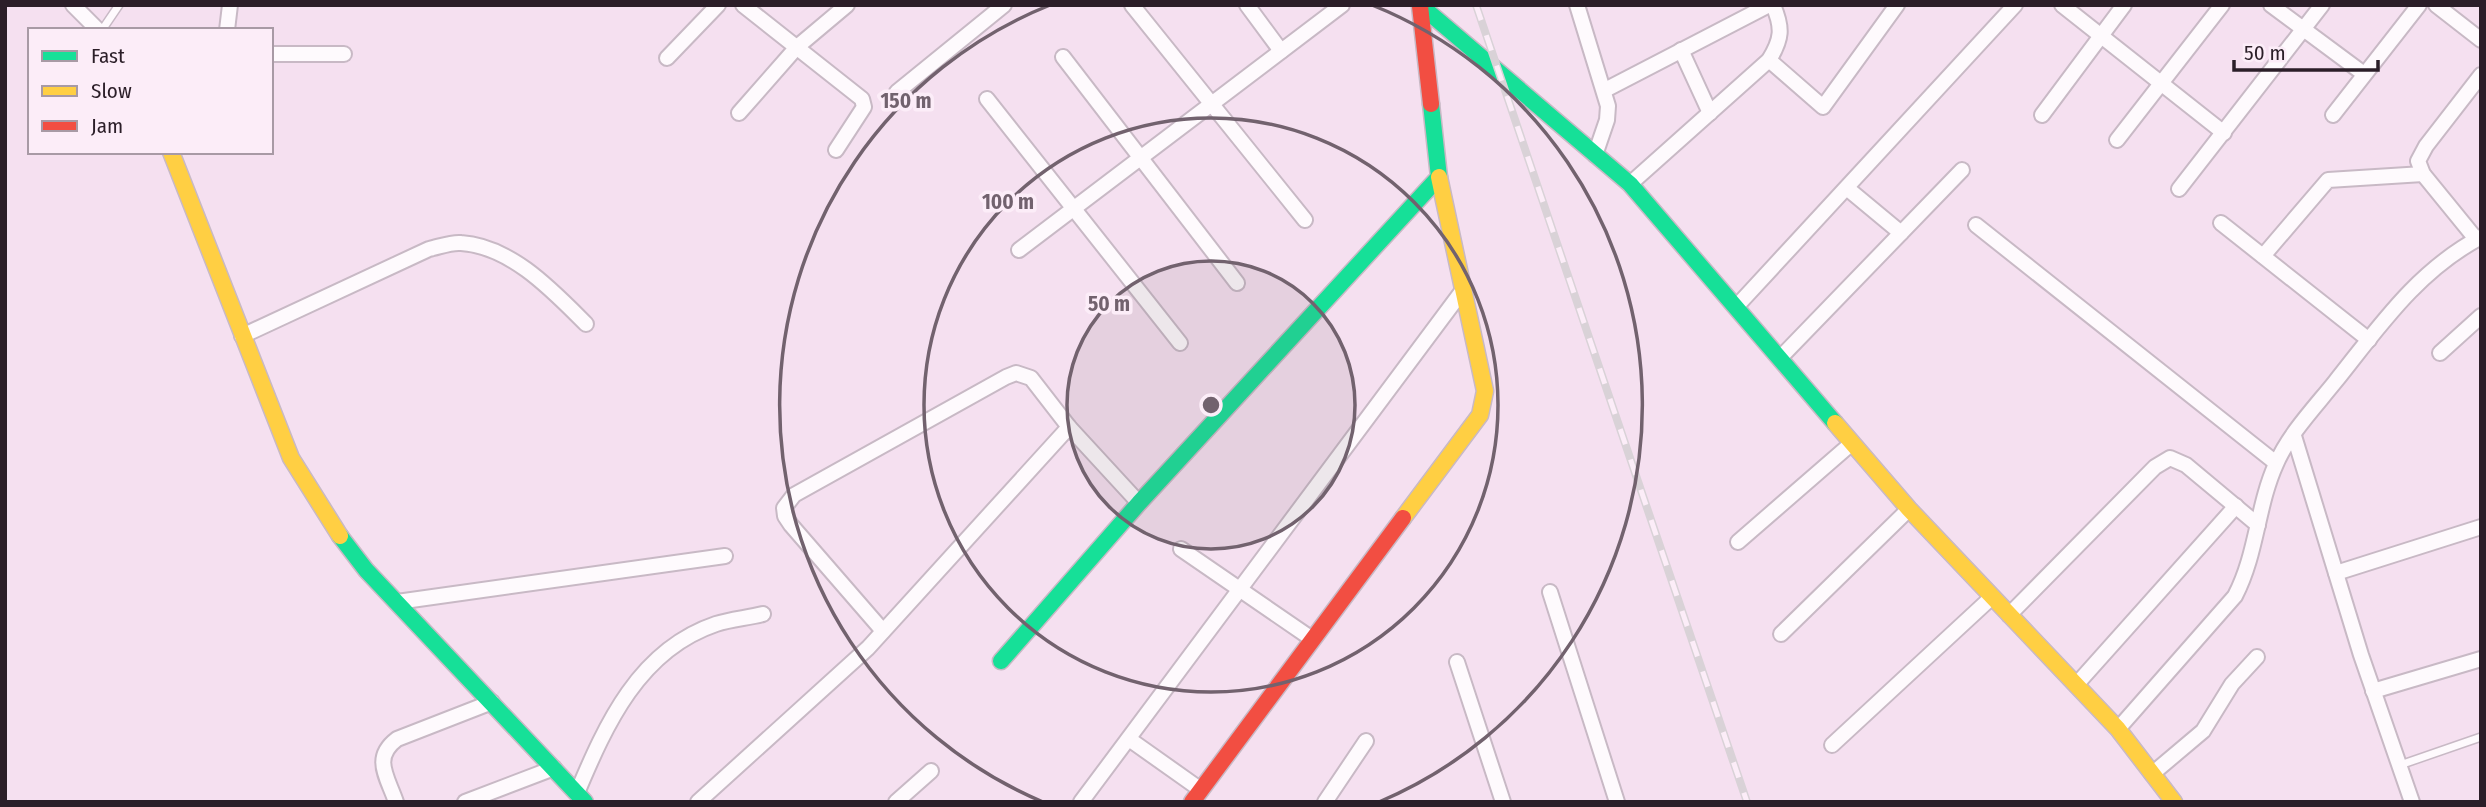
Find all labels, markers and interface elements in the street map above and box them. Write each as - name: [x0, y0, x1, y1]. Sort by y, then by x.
- legend: [28, 28, 273, 154]
- scale bar: [2234, 28, 2378, 72]
- text: 50 m: [2244, 40, 2286, 66]
- text: Fast: [91, 43, 125, 69]
- text: Slow: [91, 78, 132, 104]
- text: 150 m: [880, 88, 932, 114]
- text: Jam: [91, 113, 123, 139]
- text: 100 m: [982, 189, 1034, 215]
- text: 50 m: [1088, 291, 1130, 317]
- centre of rings: [1199, 393, 1223, 417]

